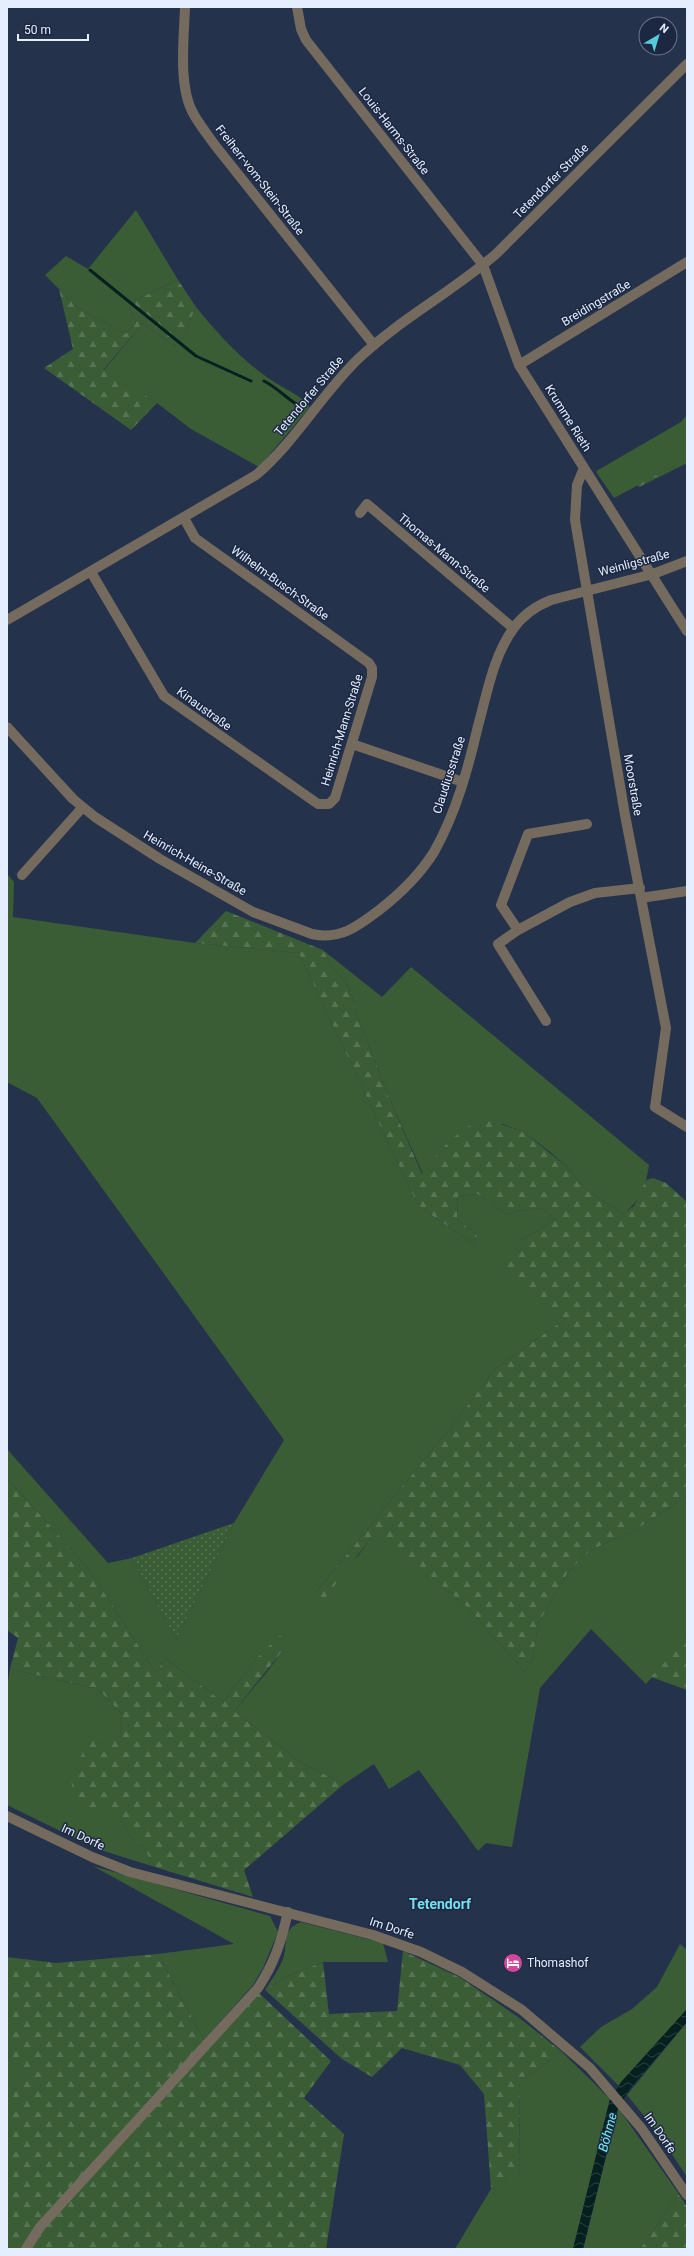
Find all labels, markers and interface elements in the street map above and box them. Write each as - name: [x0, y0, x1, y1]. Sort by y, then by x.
- scale bar: [18, 16, 88, 42]
- north arrow: [638, 16, 678, 56]
- text: N: [657, 21, 671, 36]
- text: 50 m: [24, 23, 51, 37]
- street label: Louis-Harms-Straße: [356, 85, 432, 177]
- street label: Freiherr-vom-Stein-Straße: [213, 122, 307, 238]
- street label: Tetendorfer Straße: [511, 141, 591, 221]
- street label: Breidingstraße: [559, 277, 633, 329]
- street label: Tetendorfer Straße: [272, 353, 346, 439]
- street label: Krumme Rieth: [542, 382, 594, 454]
- street label: Thomas-Mann-Straße: [395, 510, 493, 596]
- street label: Wilhelm-Busch-Straße: [228, 543, 332, 623]
- street label: Weinligstraße: [597, 547, 671, 579]
- street label: Heinrich-Mann-Straße: [318, 672, 366, 788]
- street label: Kinaustraße: [174, 684, 234, 734]
- street label: Claudiusstraße: [430, 735, 468, 815]
- street label: Moorstraße: [621, 753, 645, 817]
- street label: Heinrich-Heine-Straße: [141, 828, 249, 898]
- street label: Im Dorfe: [59, 1821, 107, 1853]
- district label: Tetendorf: [409, 1896, 472, 1912]
- street label: Im Dorfe: [368, 1914, 416, 1942]
- hotel icon: Thomashof: [502, 1952, 524, 1974]
- place label: Thomashof: [527, 1956, 589, 1970]
- street label: Im Dorfe: [641, 2110, 679, 2156]
- water label: Böhme: [595, 2111, 620, 2153]

